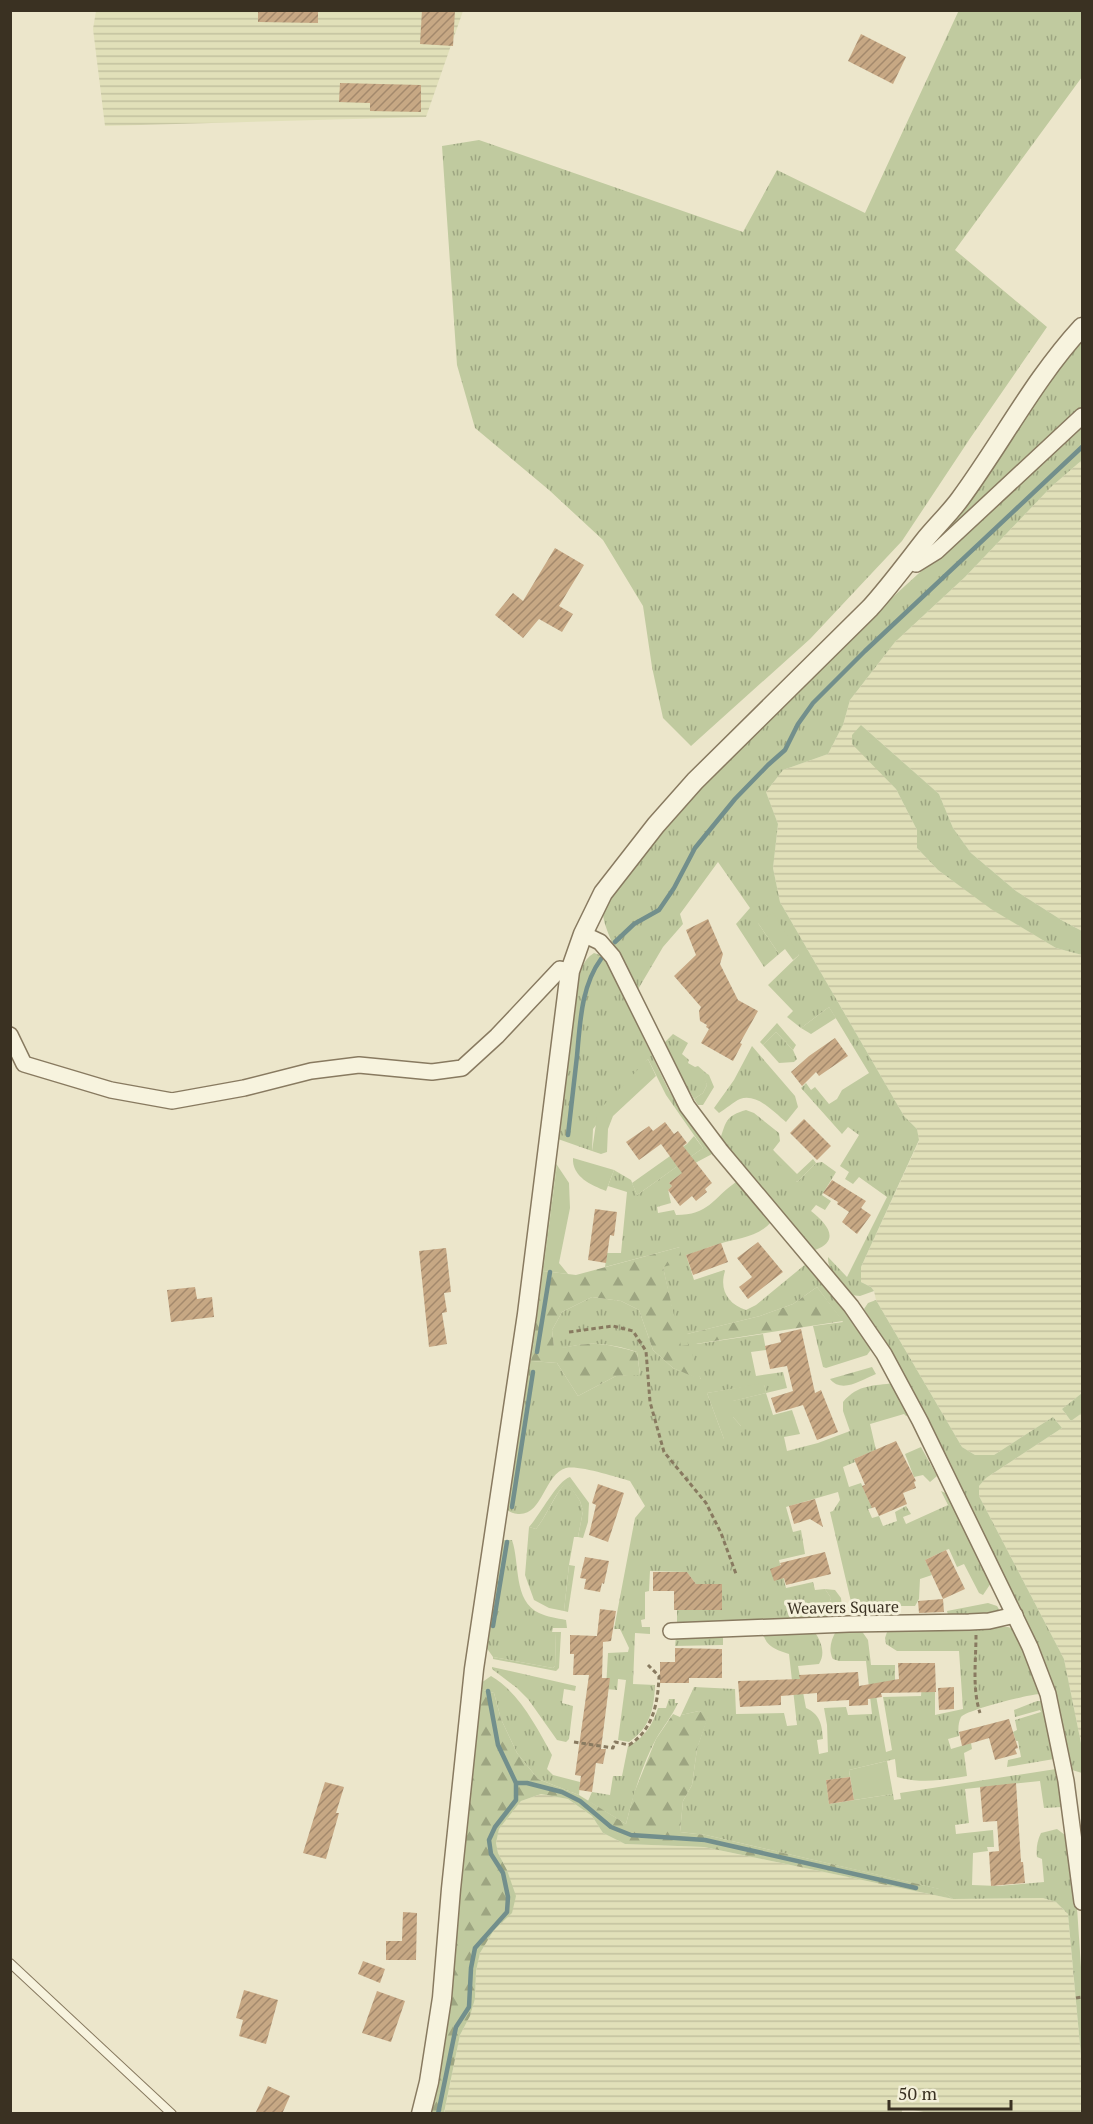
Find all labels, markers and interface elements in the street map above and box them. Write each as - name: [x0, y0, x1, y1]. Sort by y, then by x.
- street label: Weavers Square: [787, 1595, 899, 1619]
- scale bar: [889, 2073, 1010, 2111]
- text: 50 m: [898, 2081, 938, 2105]

